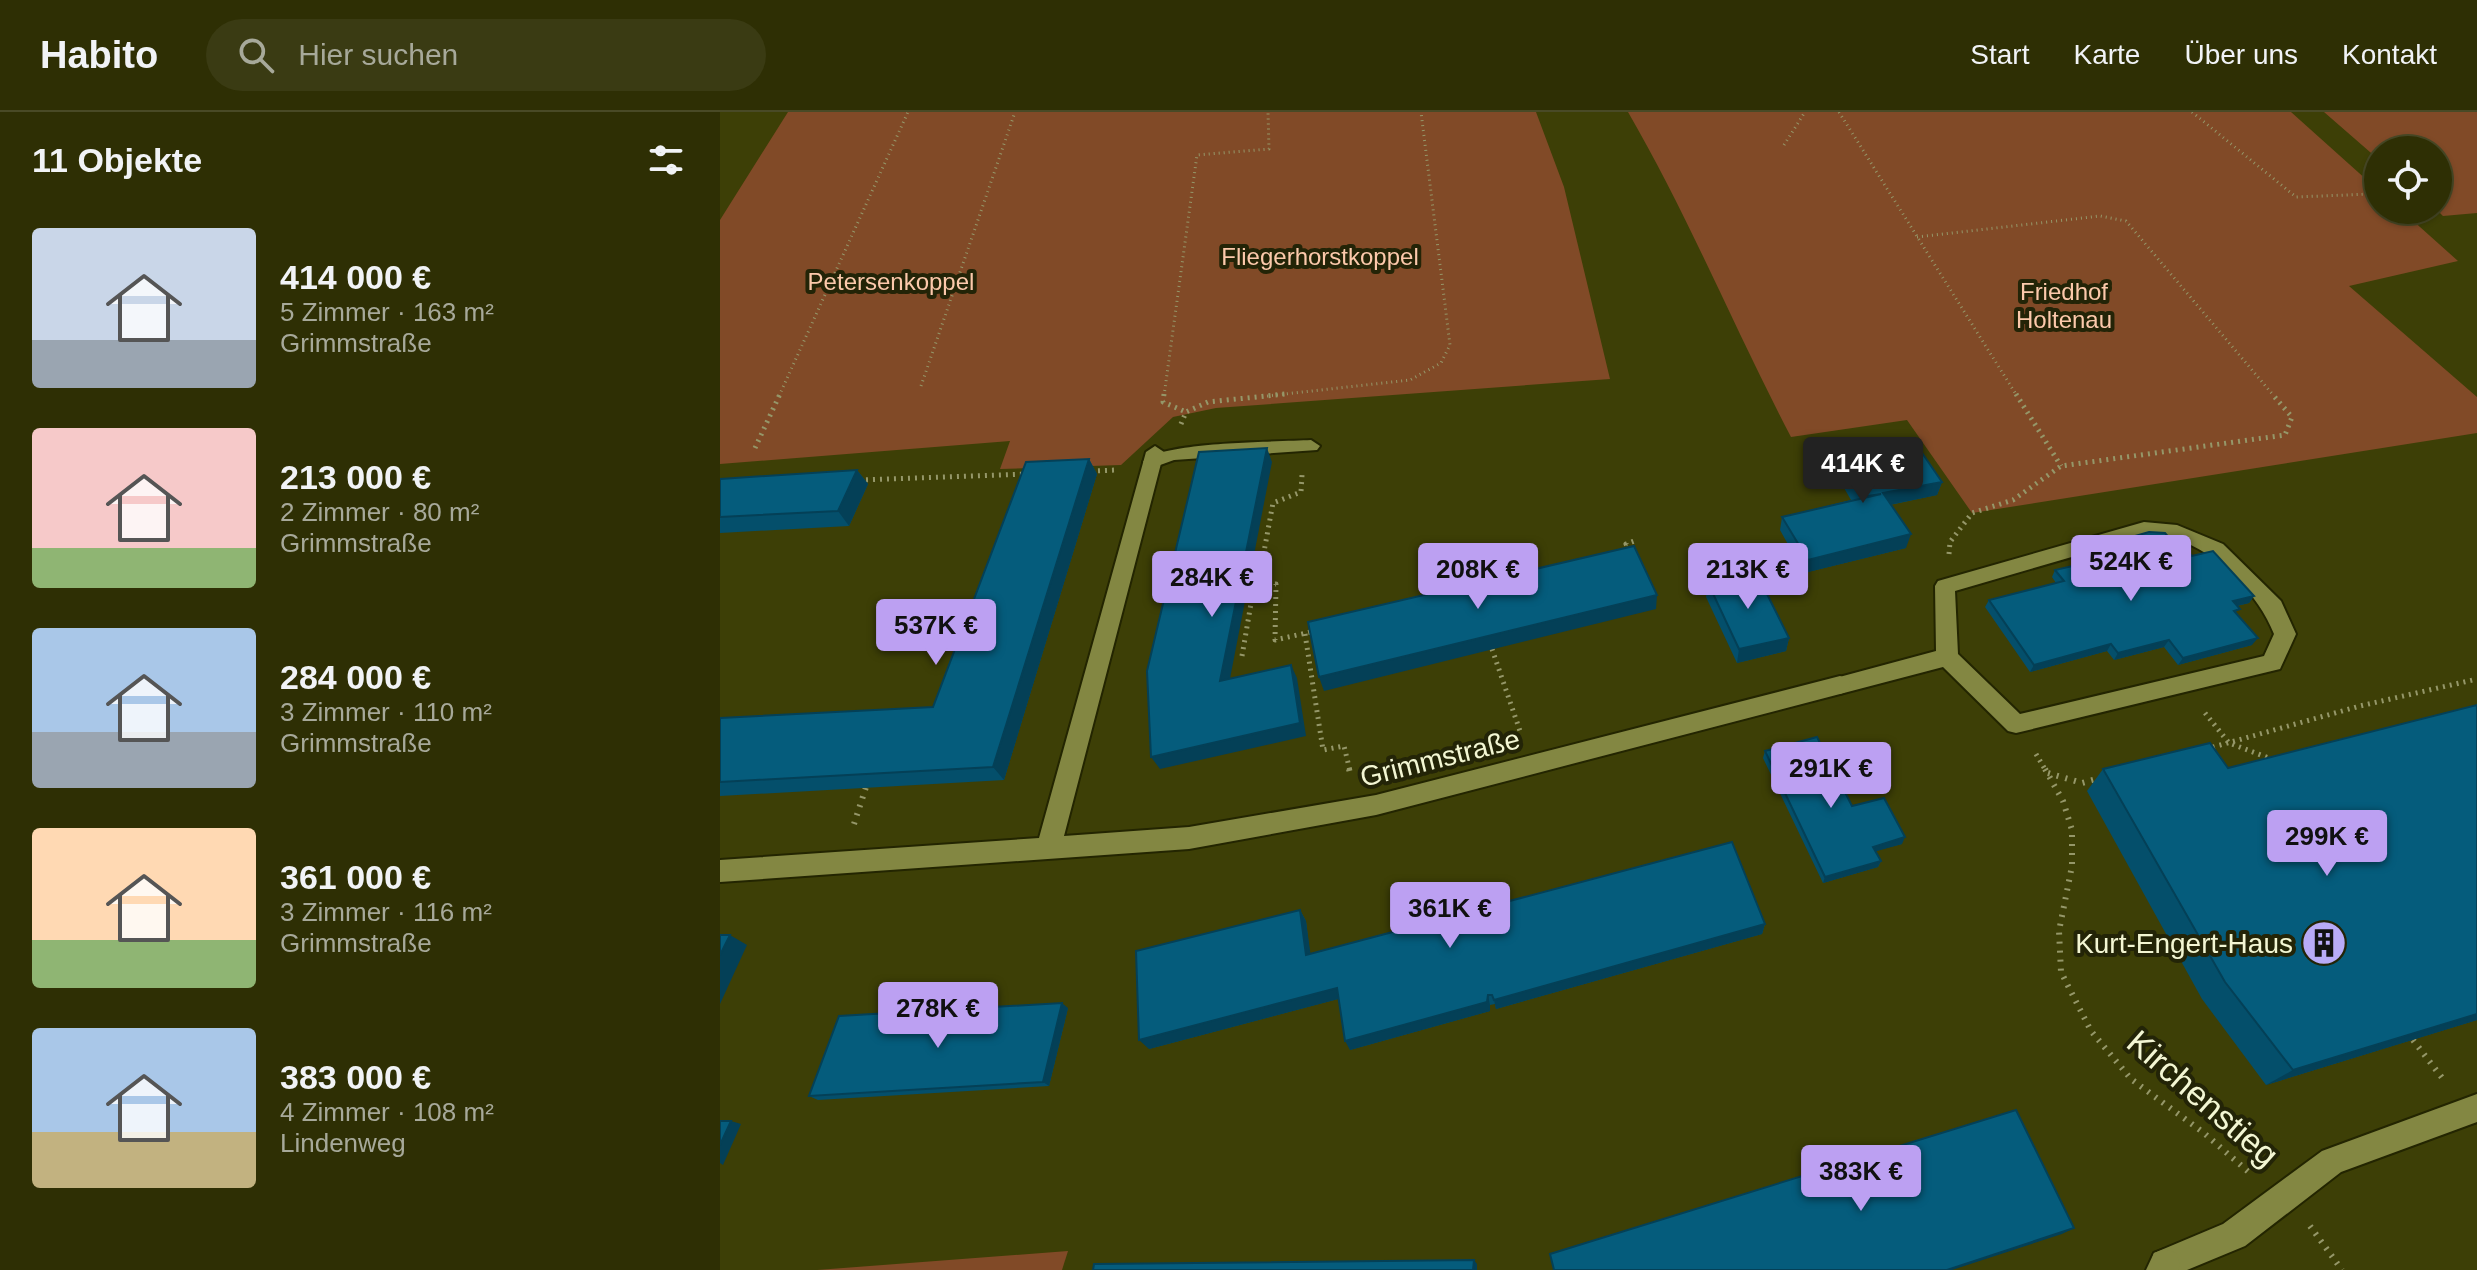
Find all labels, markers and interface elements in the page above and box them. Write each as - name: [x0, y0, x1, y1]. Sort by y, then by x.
- search box: [206, 19, 766, 91]
- icon: search: [234, 33, 278, 77]
- text: Habito: [40, 34, 158, 76]
- text: Hier suchen: [298, 38, 458, 71]
- text: Start: [1970, 39, 2029, 70]
- text: Karte: [2073, 39, 2140, 70]
- text: Über uns: [2184, 39, 2298, 70]
- text: Kontakt: [2342, 39, 2437, 70]
- map controls: [2364, 136, 2452, 224]
- button: locate: [2364, 136, 2452, 224]
- icon: filters: [644, 138, 688, 182]
- text: 11 Objekte: [32, 141, 202, 179]
- park label: Fliegerhorstkoppel: [1221, 243, 1419, 270]
- text: 414 000 €: [280, 258, 431, 296]
- icon: home: [96, 260, 192, 356]
- park label: Petersenkoppel: [808, 268, 974, 295]
- park label: Friedhof Holtenau: [2016, 278, 2112, 333]
- text: 5 Zimmer · 163 m²: [280, 297, 494, 327]
- text: Grimmstraße: [280, 328, 432, 358]
- pin: 414K €: [1798, 437, 1928, 505]
- text: 414K €: [1821, 448, 1905, 478]
- text: 213 000 €: [280, 458, 431, 496]
- icon: home: [96, 460, 192, 556]
- text: 2 Zimmer · 80 m²: [280, 497, 479, 527]
- text: Grimmstraße: [280, 528, 432, 558]
- pin: 524K €: [2066, 535, 2196, 603]
- pin: 208K €: [1413, 543, 1543, 611]
- pin: 213K €: [1683, 543, 1813, 611]
- text: 524K €: [2089, 546, 2173, 576]
- pin: 284K €: [1147, 551, 1277, 619]
- text: 208K €: [1436, 554, 1520, 584]
- text: 213K €: [1706, 554, 1790, 584]
- text: 284K €: [1170, 562, 1254, 592]
- pin: 537K €: [871, 599, 1001, 667]
- text: 537K €: [894, 610, 978, 640]
- text: 284 000 €: [280, 658, 431, 696]
- icon: home: [96, 660, 192, 756]
- text: 3 Zimmer · 110 m²: [280, 697, 492, 727]
- street label: Grimmstraße: [1357, 723, 1523, 793]
- text: Grimmstraße: [280, 728, 432, 758]
- pin: 291K €: [1766, 742, 1896, 810]
- text: 291K €: [1789, 753, 1873, 783]
- pin: 299K €: [2262, 810, 2392, 878]
- text: 299K €: [2285, 821, 2369, 851]
- text: 361 000 €: [280, 858, 431, 896]
- icon: home: [96, 860, 192, 956]
- pin: 361K €: [1385, 882, 1515, 950]
- text: 361K €: [1408, 893, 1492, 923]
- text: 3 Zimmer · 116 m²: [280, 897, 492, 927]
- building icon: Kurt-Engert-Haus: [2300, 919, 2348, 967]
- text: Grimmstraße: [280, 928, 432, 958]
- place label: Kurt-Engert-Haus: [2075, 928, 2293, 959]
- pin: 278K €: [873, 982, 1003, 1050]
- text: 278K €: [896, 993, 980, 1023]
- street label: Kirchenstieg: [2120, 1022, 2286, 1174]
- text: 383 000 €: [280, 1058, 431, 1096]
- icon: home: [96, 1060, 192, 1156]
- text: 4 Zimmer · 108 m²: [280, 1097, 494, 1127]
- text: Lindenweg: [280, 1128, 406, 1158]
- pin: 383K €: [1796, 1145, 1926, 1213]
- text: 383K €: [1819, 1156, 1903, 1186]

